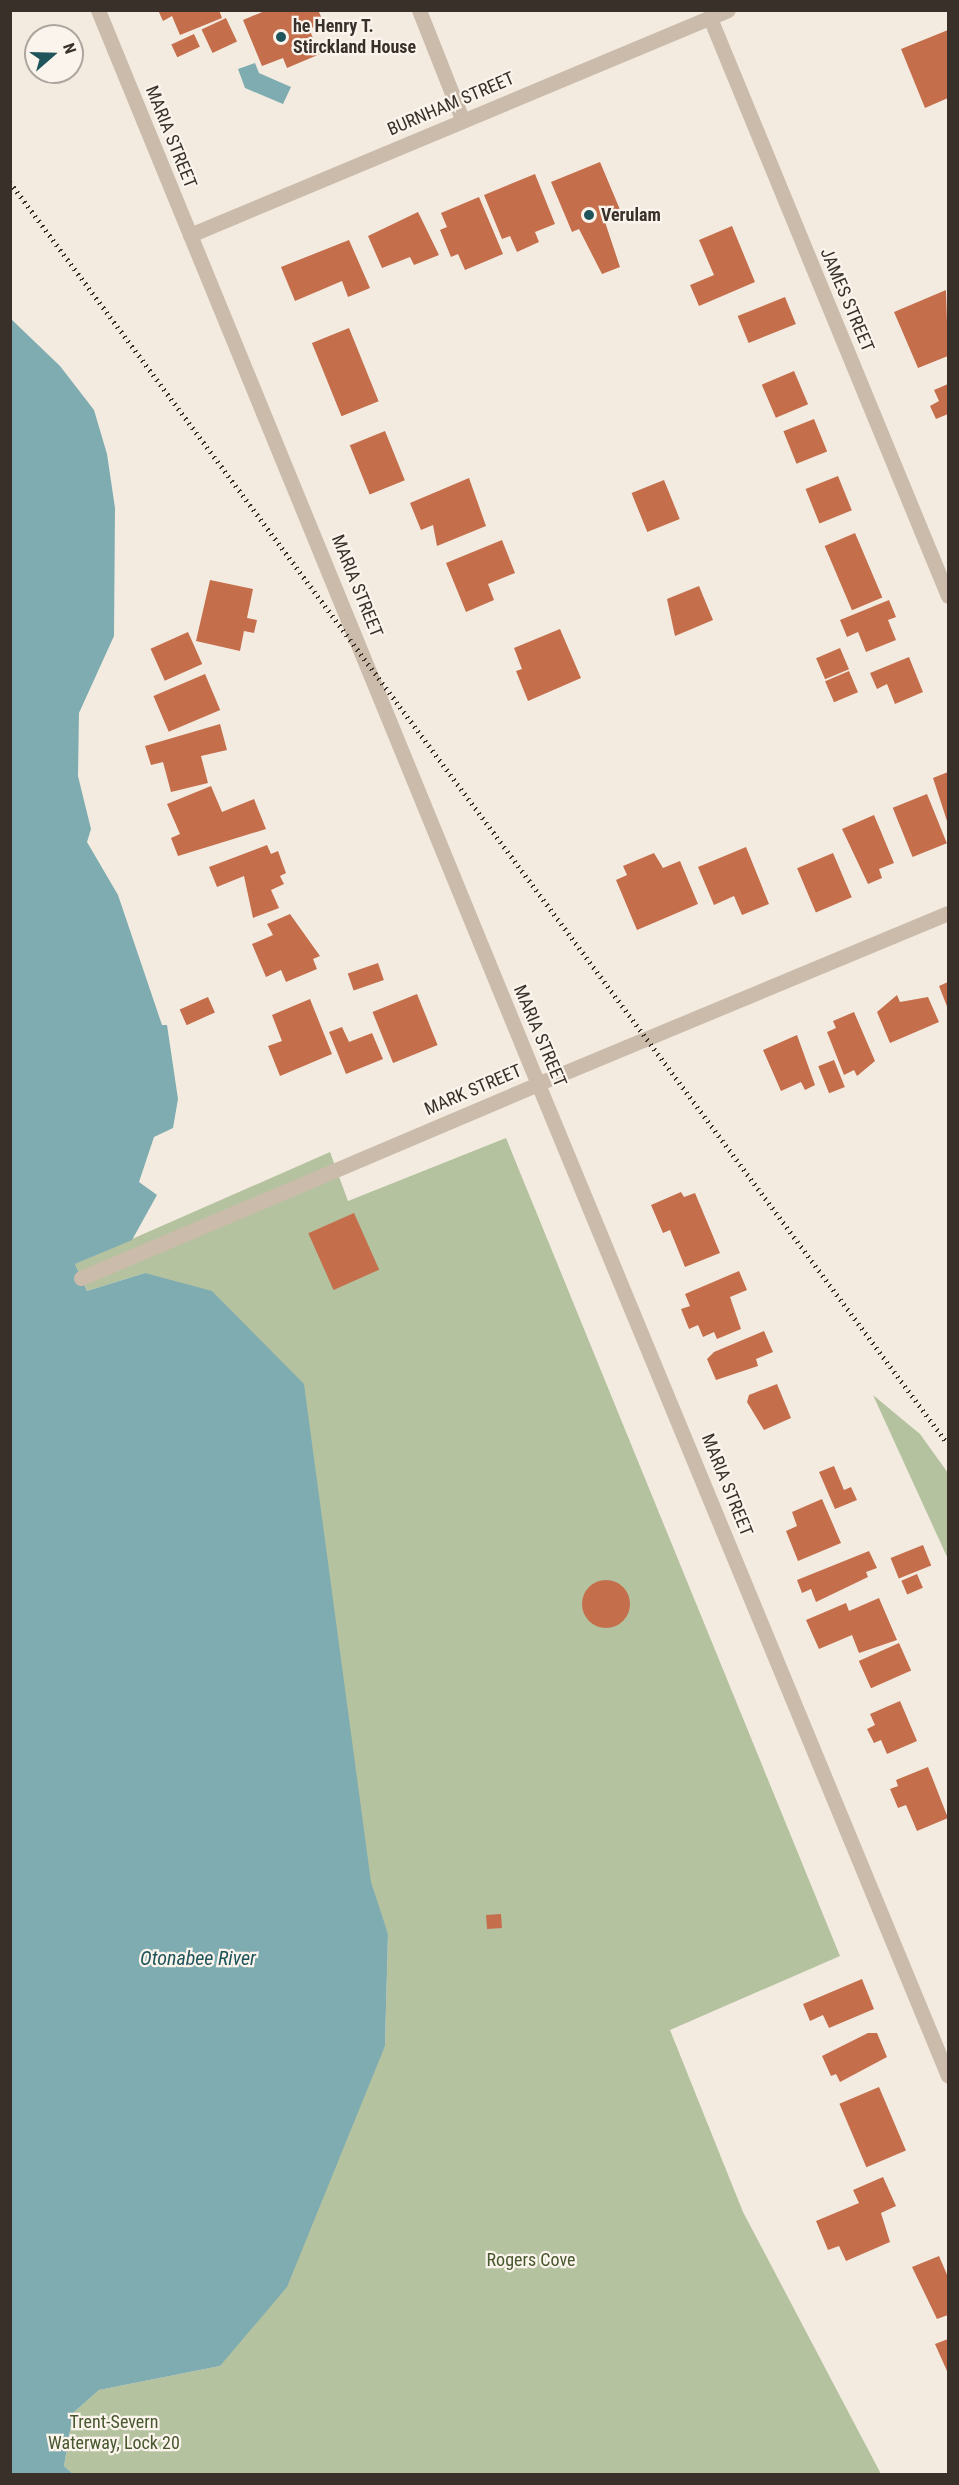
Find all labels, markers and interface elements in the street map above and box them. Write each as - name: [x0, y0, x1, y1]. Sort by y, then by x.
- place label: he Henry T. Stirckland House: [293, 16, 416, 58]
- north arrow: [24, 24, 84, 84]
- marker: he Henry T. Stirckland House: [274, 30, 288, 44]
- text: N: [59, 40, 80, 56]
- street label: BURNHAM STREET: [384, 68, 518, 140]
- street label: MARIA STREET: [141, 83, 201, 191]
- place label: Verulam: [601, 204, 661, 226]
- marker: Verulam: [582, 208, 596, 222]
- street label: JAMES STREET: [815, 245, 879, 355]
- street label: MARIA STREET: [327, 532, 387, 640]
- street label: MARIA STREET: [509, 982, 571, 1090]
- street label: MARK STREET: [421, 1060, 525, 1120]
- street label: MARIA STREET: [697, 1431, 757, 1539]
- water label: Otonabee River: [140, 1946, 256, 1970]
- park label: Rogers Cove: [487, 2249, 575, 2271]
- park label: Trent-Severn Waterway, Lock 20: [48, 2412, 180, 2454]

